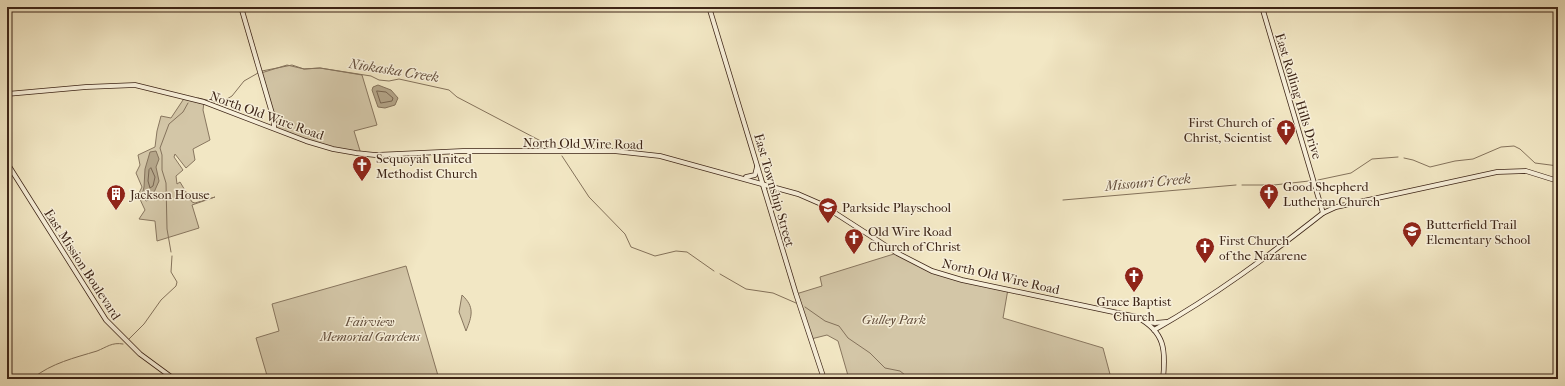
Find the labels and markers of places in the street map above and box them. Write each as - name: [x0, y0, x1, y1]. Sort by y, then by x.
- place label: First Church of Christ, Scientist: [1184, 115, 1275, 145]
- church icon: First Church of Christ, Scientist: [1275, 118, 1297, 146]
- place label: Sequoyah United Methodist Church: [376, 151, 478, 181]
- church icon: Sequoyah United Methodist Church: [351, 154, 373, 182]
- place label: Good Shepherd Lutheran Church: [1283, 179, 1381, 209]
- church icon: Good Shepherd Lutheran Church: [1258, 182, 1280, 210]
- building icon: Jackson House: [105, 183, 127, 211]
- place label: Jackson House: [129, 187, 210, 202]
- school or university icon: Parkside Playschool: [817, 196, 839, 224]
- place label: Parkside Playschool: [842, 200, 952, 215]
- place label: Butterfield Trail Elementary School: [1426, 217, 1531, 247]
- school or university icon: Butterfield Trail Elementary School: [1401, 220, 1423, 248]
- place label: Old Wire Road Church of Christ: [868, 224, 961, 254]
- church icon: Old Wire Road Church of Christ: [843, 227, 865, 255]
- place label: First Church of the Nazarene: [1219, 233, 1307, 263]
- church icon: First Church of the Nazarene: [1194, 236, 1216, 264]
- church icon: Grace Baptist Church: [1123, 265, 1145, 293]
- place label: Grace Baptist Church: [1096, 294, 1172, 324]

